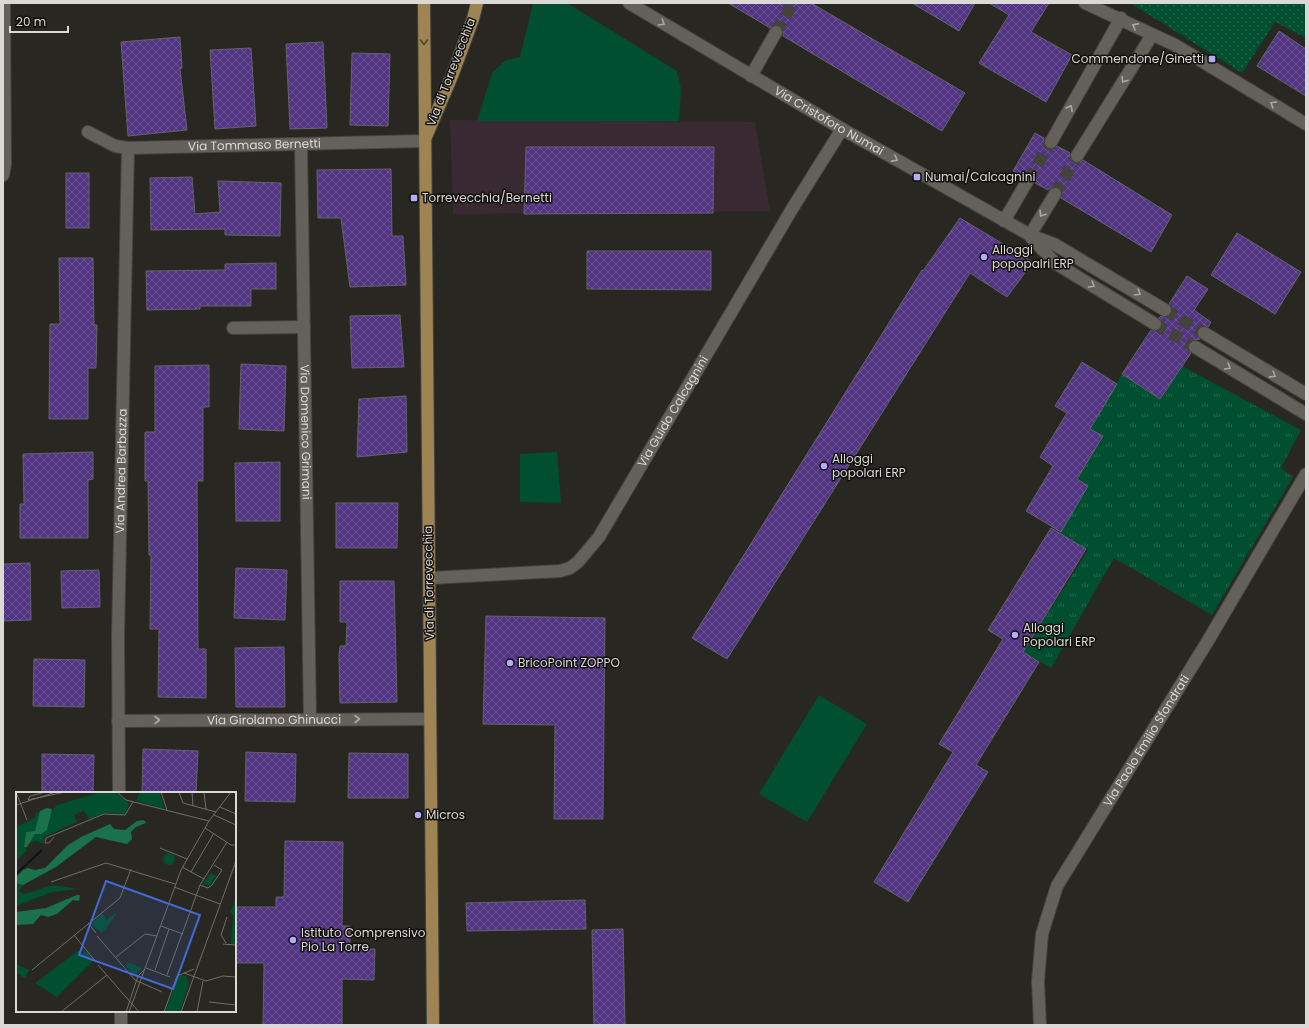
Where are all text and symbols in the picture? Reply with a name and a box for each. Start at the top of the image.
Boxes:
scale bar [10,8,68,34]
text: 20 m [16,13,46,30]
street label: Via di Torrevecchia [422,15,479,128]
one-way arrow [658,19,665,26]
one-way arrow [1132,23,1139,31]
one-way arrow [420,39,428,45]
place label: Commendone/Ginetti [1071,50,1204,67]
marker: Commendone/Ginetti [1207,54,1217,64]
one-way arrow [1121,76,1129,83]
street label: Via Cristoforo Numai [771,82,887,159]
one-way arrow [1269,101,1277,108]
one-way arrow [1066,105,1073,113]
street label: Via Tommaso Bernetti [188,134,321,155]
one-way arrow [891,155,899,162]
place label: Numai/Calcagnini [925,168,1035,185]
marker: Numai/Calcagnini [912,172,922,182]
place label: Torrevecchia/Bernetti [422,189,552,206]
marker: Torrevecchia/Bernetti [409,193,419,203]
one-way arrow [1040,210,1047,217]
place label: Alloggi popopalri ERP [992,241,1074,272]
marker: Alloggi popopalri ERP [979,252,989,262]
one-way arrow [1088,280,1095,288]
one-way arrow [1134,289,1141,296]
street label: Via Guido Calcagnini [633,352,712,470]
one-way arrow [1224,362,1231,370]
street label: Via Domenico Grimani [296,364,316,500]
one-way arrow [1269,370,1276,377]
street label: Via Andrea Barbazza [111,408,131,534]
place label: Alloggi popolari ERP [832,450,906,481]
marker: Alloggi popolari ERP [819,461,829,471]
street label: Via di Torrevecchia [419,526,438,640]
place label: Alloggi Popolari ERP [1023,619,1096,650]
marker: Alloggi Popolari ERP [1010,630,1020,640]
place label: BricoPoint ZOPPO [518,654,620,671]
marker: BricoPoint ZOPPO [505,658,515,668]
street label: Via Paolo Emilio Sfondrati [1099,671,1193,810]
street label: Via Girolamo Ghinucci [207,711,341,728]
one-way arrow [354,715,360,723]
one-way arrow [154,716,160,724]
inset map [16,792,236,1012]
place label: Micros [426,806,465,823]
marker: Micros [413,810,423,820]
place label: Istituto Comprensivo Pio La Torre [301,924,426,955]
marker: Istituto Comprensivo Pio La Torre [288,935,298,945]

